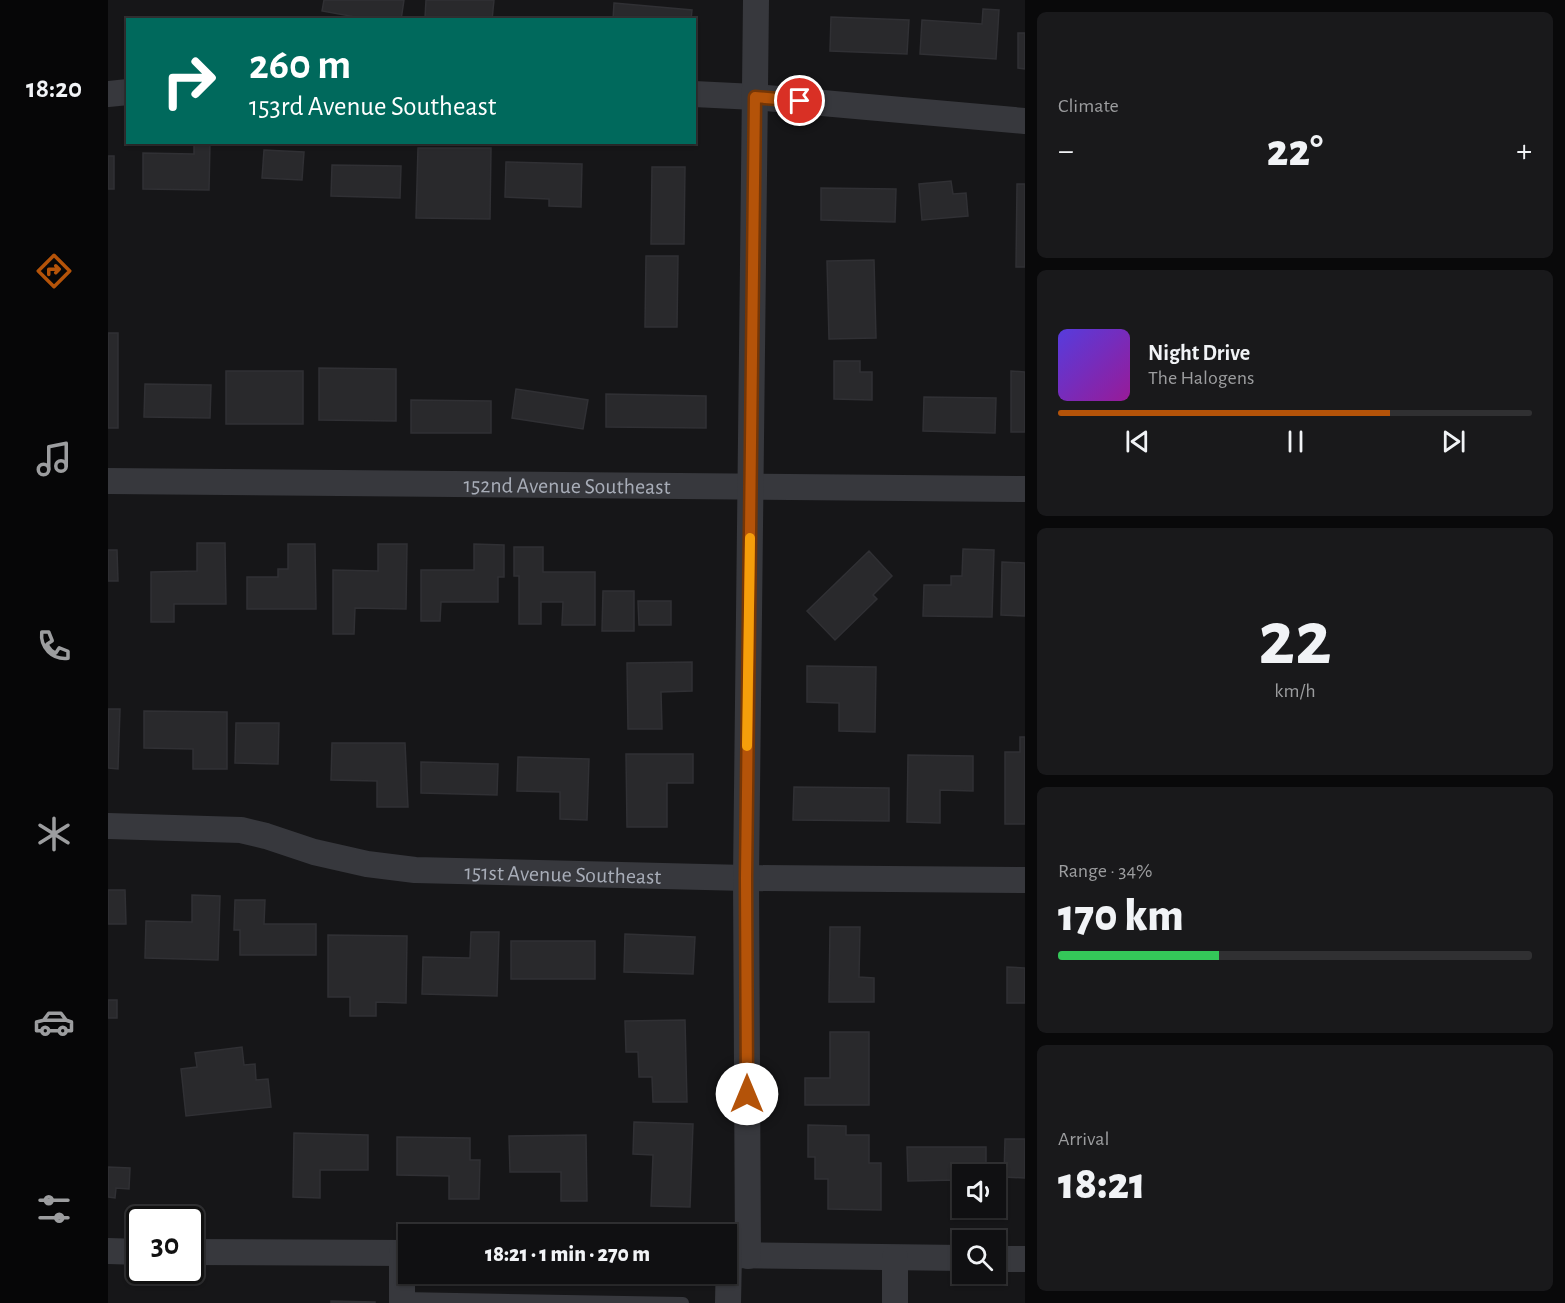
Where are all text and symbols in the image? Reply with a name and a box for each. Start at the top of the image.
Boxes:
icon: right [150,42,228,120]
text: 260 m [249,44,351,86]
text: 18:20 [26,75,82,102]
pin [774,75,825,126]
icon: arrive [783,84,816,117]
text: 153rd Avenue Southeast [249,93,496,120]
text: Climate [1058,96,1119,116]
text: 22° [1267,129,1323,174]
text: − [1058,135,1074,168]
text: + [1516,135,1532,168]
icon: directions [33,250,75,292]
text: Night Drive [1148,342,1250,364]
text: The Halogens [1148,368,1254,388]
icon: previous [1121,425,1154,458]
icon: pause [1279,425,1312,458]
icon: next [1437,425,1470,458]
icon: music [33,438,75,480]
street label: 152nd Avenue Southeast [463,474,671,498]
text: 22 [1258,601,1332,679]
icon: phone [33,625,75,667]
text: km/h [1274,681,1316,701]
icon: climate [33,813,75,855]
street label: 151st Avenue Southeast [464,861,662,888]
text: Range · 34% [1058,861,1153,881]
text: 170 km [1058,894,1184,939]
icon: car [33,1001,75,1043]
position arrow [715,1062,779,1126]
text: Arrival [1058,1129,1109,1149]
text: 18:21 [1058,1162,1146,1207]
map controls [952,1164,1006,1284]
button: sound [952,1164,1006,1218]
icon: filters [33,1188,75,1230]
speed limit sign: 30 [126,1206,204,1284]
button: search [952,1230,1006,1284]
text: 18:21 · 1 min · 270 m [485,1243,650,1265]

